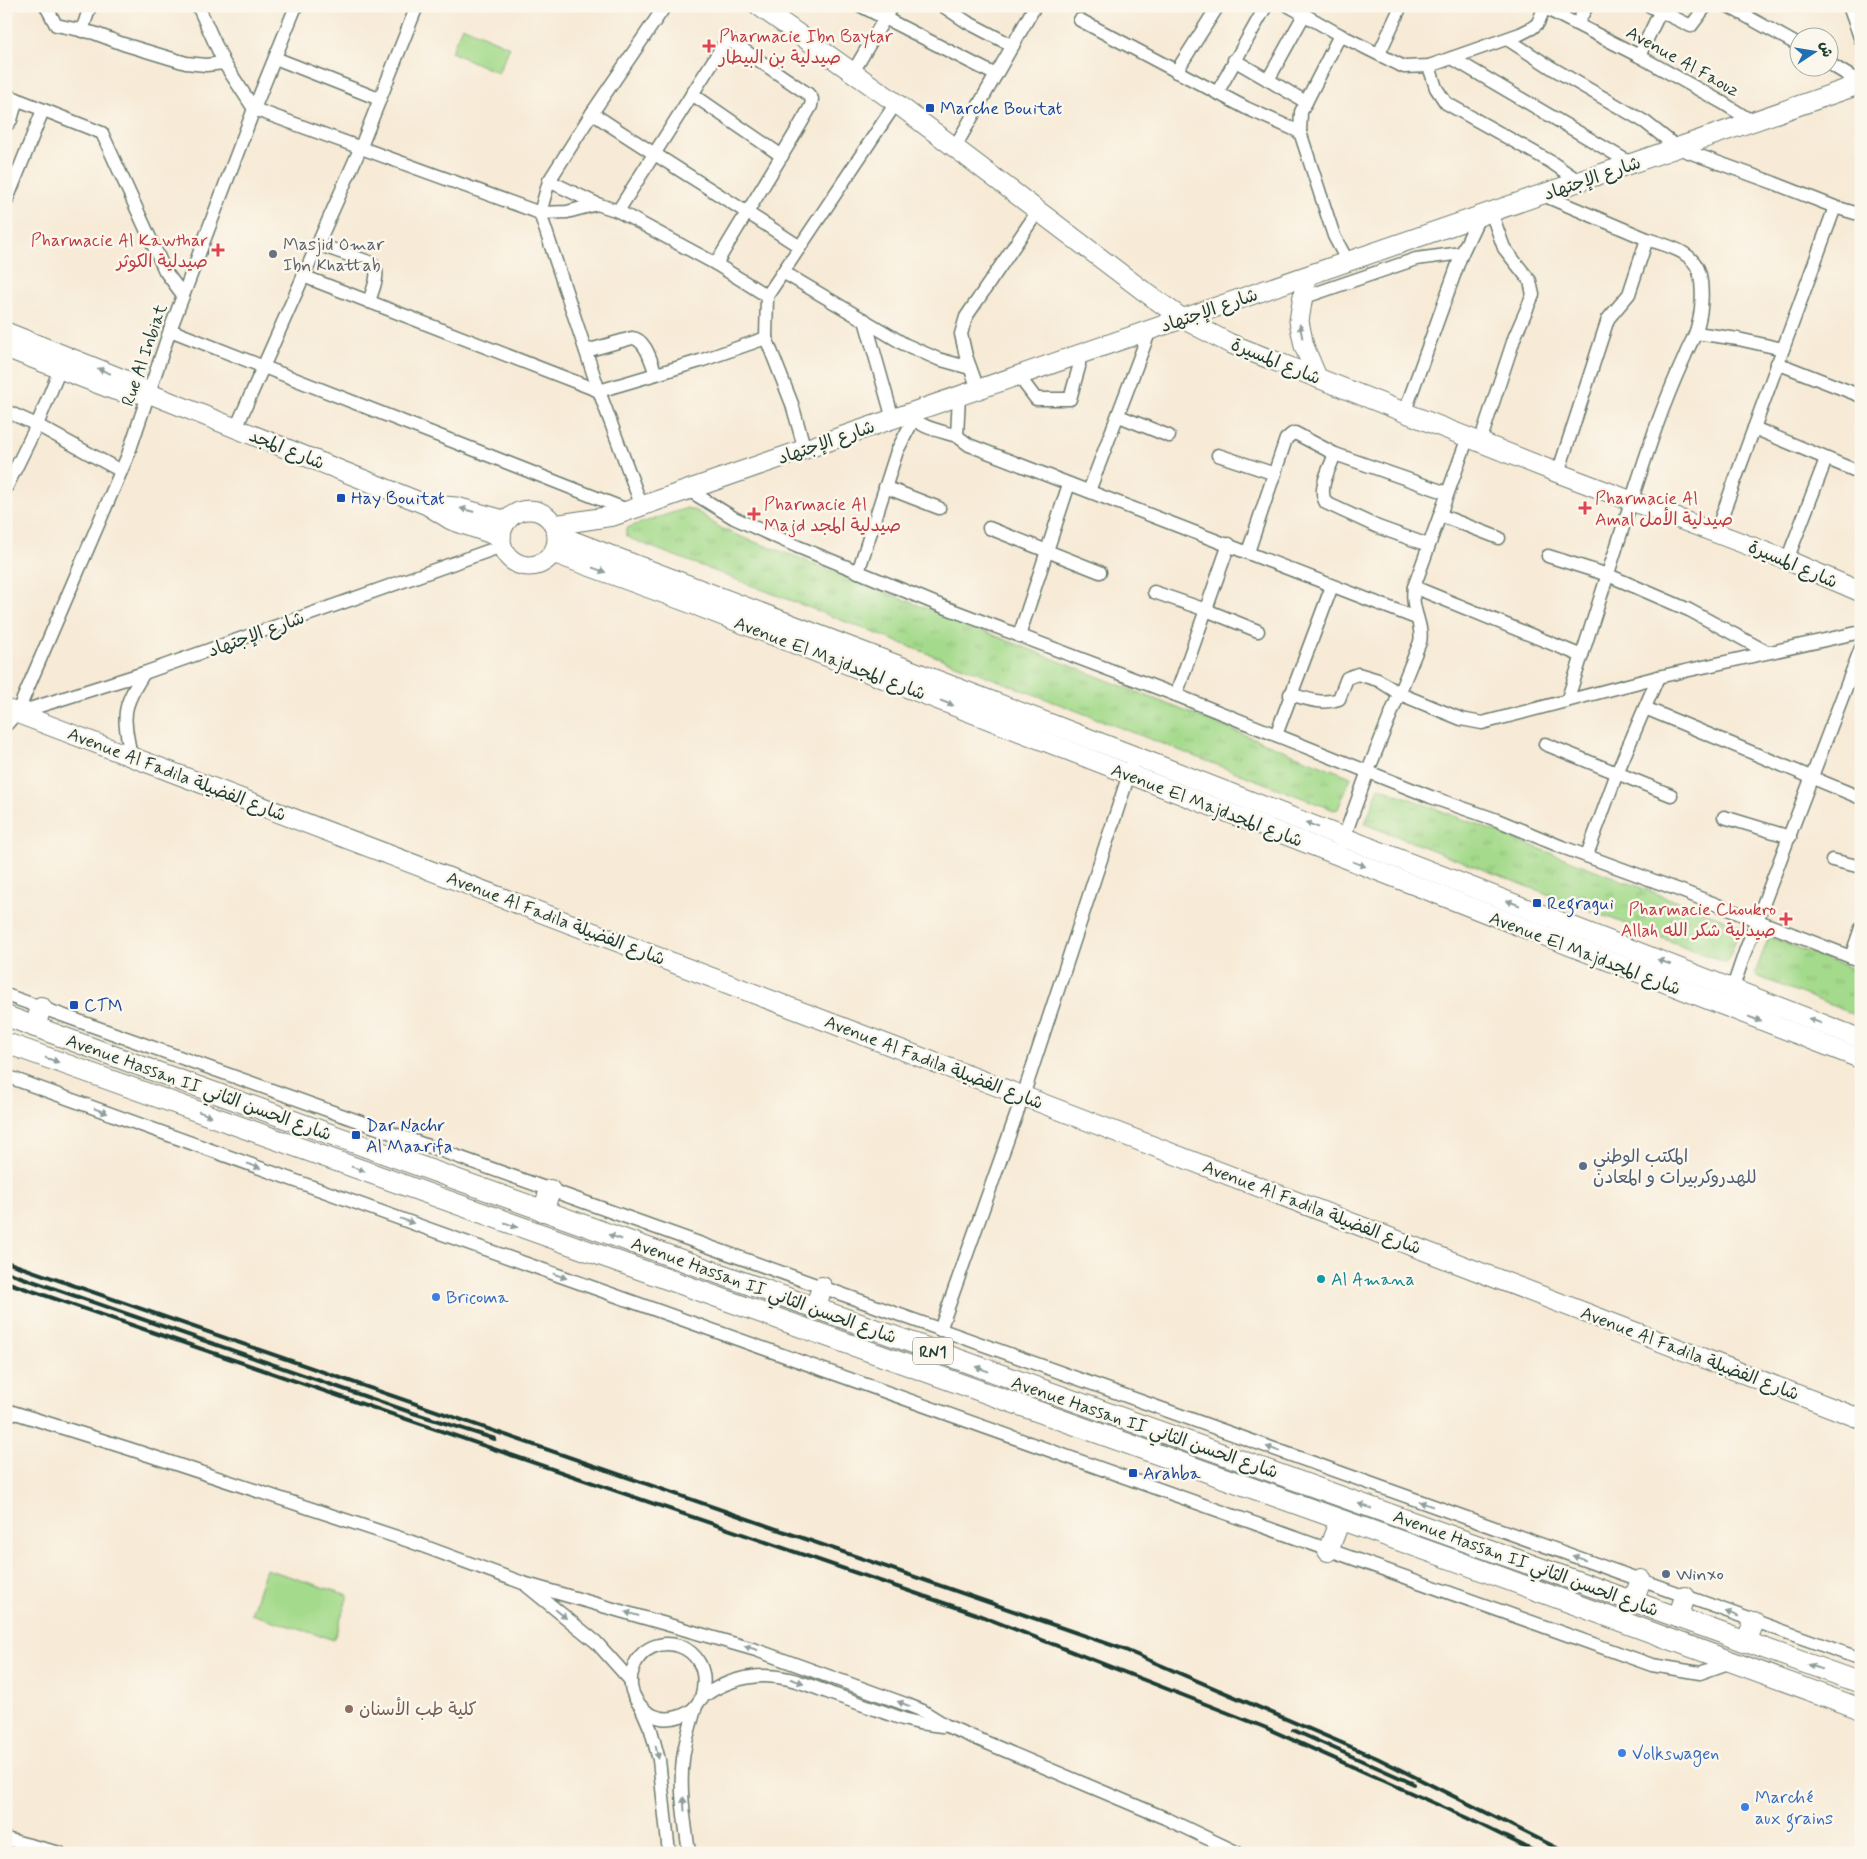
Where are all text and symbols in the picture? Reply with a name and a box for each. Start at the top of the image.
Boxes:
street label: Avenue Al Faouz [1622,21,1743,103]
place label: Pharmacie Ibn Baytar صيدلية بن البيطار [717,25,893,70]
north arrow [1790,28,1840,78]
marker: Pharmacie Ibn Baytar صيدلية بن البيطار [703,40,715,52]
text: ش [1815,40,1836,59]
place label: Marche Bouitat [940,97,1062,121]
marker: Marche Bouitat [924,102,936,114]
street label: شارع الإجتهاد [1541,151,1644,207]
place label: Pharmacie Al Kawthar صيدلية الكوثر [31,229,208,274]
place label: Masjid Omar Ibn Khattab [283,233,385,278]
marker: Pharmacie Al Kawthar صيدلية الكوثر [212,244,224,256]
marker: Masjid Omar Ibn Khattab [267,248,279,260]
street label: شارع الإجتهاد [1158,283,1261,339]
street label: Rue Al Inbiat [116,301,174,410]
one-way arrow [1297,323,1305,339]
street label: شارع المسيرة [1227,333,1324,391]
one-way arrow [96,367,111,375]
street label: شارع الإجتهاد [775,415,878,471]
street label: شارع المجد [245,424,328,476]
place label: Hay Bouitat [351,487,445,511]
place label: Pharmacie Al Amal صيدلية الأمل [1595,487,1733,532]
marker: Hay Bouitat [335,492,347,504]
place label: Pharmacie Al Majd صيدلية المجد [764,493,901,538]
marker: Pharmacie Al Amal صيدلية الأمل [1579,502,1591,514]
one-way arrow [460,506,475,514]
marker: Pharmacie Al Majd صيدلية المجد [748,508,760,520]
street label: شارع المسيرة [1744,535,1841,595]
one-way arrow [592,566,607,574]
street label: شارع الإجتهاد [205,606,308,664]
street label: Avenue El Majdشارع المجد [730,611,929,707]
one-way arrow [939,700,954,708]
street label: Avenue Al Fadila شارع الفضيلة [64,722,289,828]
street label: Avenue El Majdشارع المجد [1107,758,1306,854]
one-way arrow [1304,821,1319,829]
one-way arrow [1352,861,1366,869]
street label: Avenue Al Fadila شارع الفضيلة [443,866,668,972]
place label: Regragui [1547,892,1614,918]
marker: Regragui [1531,897,1543,909]
place label: Pharmacie Choukro Allah صيدلية شكر الله [1621,898,1776,943]
one-way arrow [1505,899,1520,906]
street label: Avenue El Majdشارع المجد [1485,906,1684,1002]
marker: Pharmacie Choukro Allah صيدلية شكر الله [1780,913,1792,925]
one-way arrow [1656,958,1671,966]
place label: CTM [84,994,123,1018]
marker: CTM [68,999,80,1011]
street label: Avenue Al Fadila شارع الفضيلة [821,1010,1046,1116]
one-way arrow [1748,1015,1763,1023]
one-way arrow [1808,1017,1823,1024]
street label: Avenue Hassan II شارع الحسن الثاني [62,1029,335,1150]
one-way arrow [45,1056,60,1064]
one-way arrow [94,1108,109,1115]
one-way arrow [198,1111,213,1118]
place label: Dar Nachr Al Maarifa [366,1114,453,1159]
marker: Dar Nachr Al Maarifa [350,1129,362,1141]
place label: المكتب الوطني للهدروكربيرات و المعادن [1593,1145,1757,1190]
street label: Avenue Al Fadila شارع الفضيلة [1199,1155,1424,1261]
marker: المكتب الوطني للهدروكربيرات و المعادن [1577,1160,1589,1172]
one-way arrow [247,1162,262,1170]
one-way arrow [351,1165,366,1173]
one-way arrow [400,1217,415,1225]
one-way arrow [504,1221,519,1229]
street label: Avenue Hassan II شارع الحسن الثاني [627,1232,900,1353]
one-way arrow [607,1233,622,1240]
place label: Al Amana [1331,1268,1415,1292]
one-way arrow [553,1272,568,1280]
marker: Al Amana [1315,1273,1327,1285]
place label: Bricoma [446,1286,509,1310]
marker: Bricoma [430,1291,442,1303]
street label: Avenue Al Fadila شارع الفضيلة [1577,1301,1802,1407]
road number: RN1 [913,1338,953,1364]
one-way arrow [974,1365,989,1372]
street label: Avenue Hassan II شارع الحسن الثاني [1007,1371,1281,1488]
one-way arrow [1266,1445,1281,1452]
place label: Arahba [1143,1462,1201,1486]
marker: Arahba [1127,1467,1139,1479]
one-way arrow [1419,1500,1434,1507]
one-way arrow [1358,1502,1373,1509]
street label: Avenue Hassan II شارع الحسن الثاني [1389,1505,1662,1626]
one-way arrow [1572,1554,1587,1561]
place label: Winxo [1676,1563,1724,1587]
marker: Winxo [1660,1568,1672,1580]
one-way arrow [554,1608,567,1619]
one-way arrow [624,1609,639,1617]
one-way arrow [1724,1610,1739,1618]
one-way arrow [744,1644,759,1652]
one-way arrow [1807,1663,1822,1671]
one-way arrow [790,1678,805,1685]
place label: كلية طب الأسنان [359,1697,477,1722]
one-way arrow [896,1700,911,1708]
marker: كلية طب الأسنان [343,1703,355,1715]
place label: Volkswagen [1632,1742,1719,1767]
one-way arrow [653,1745,661,1760]
marker: Volkswagen [1616,1747,1628,1759]
place label: Marché aux grains [1755,1786,1833,1833]
one-way arrow [680,1796,688,1812]
marker: Marché aux grains [1739,1801,1751,1813]

